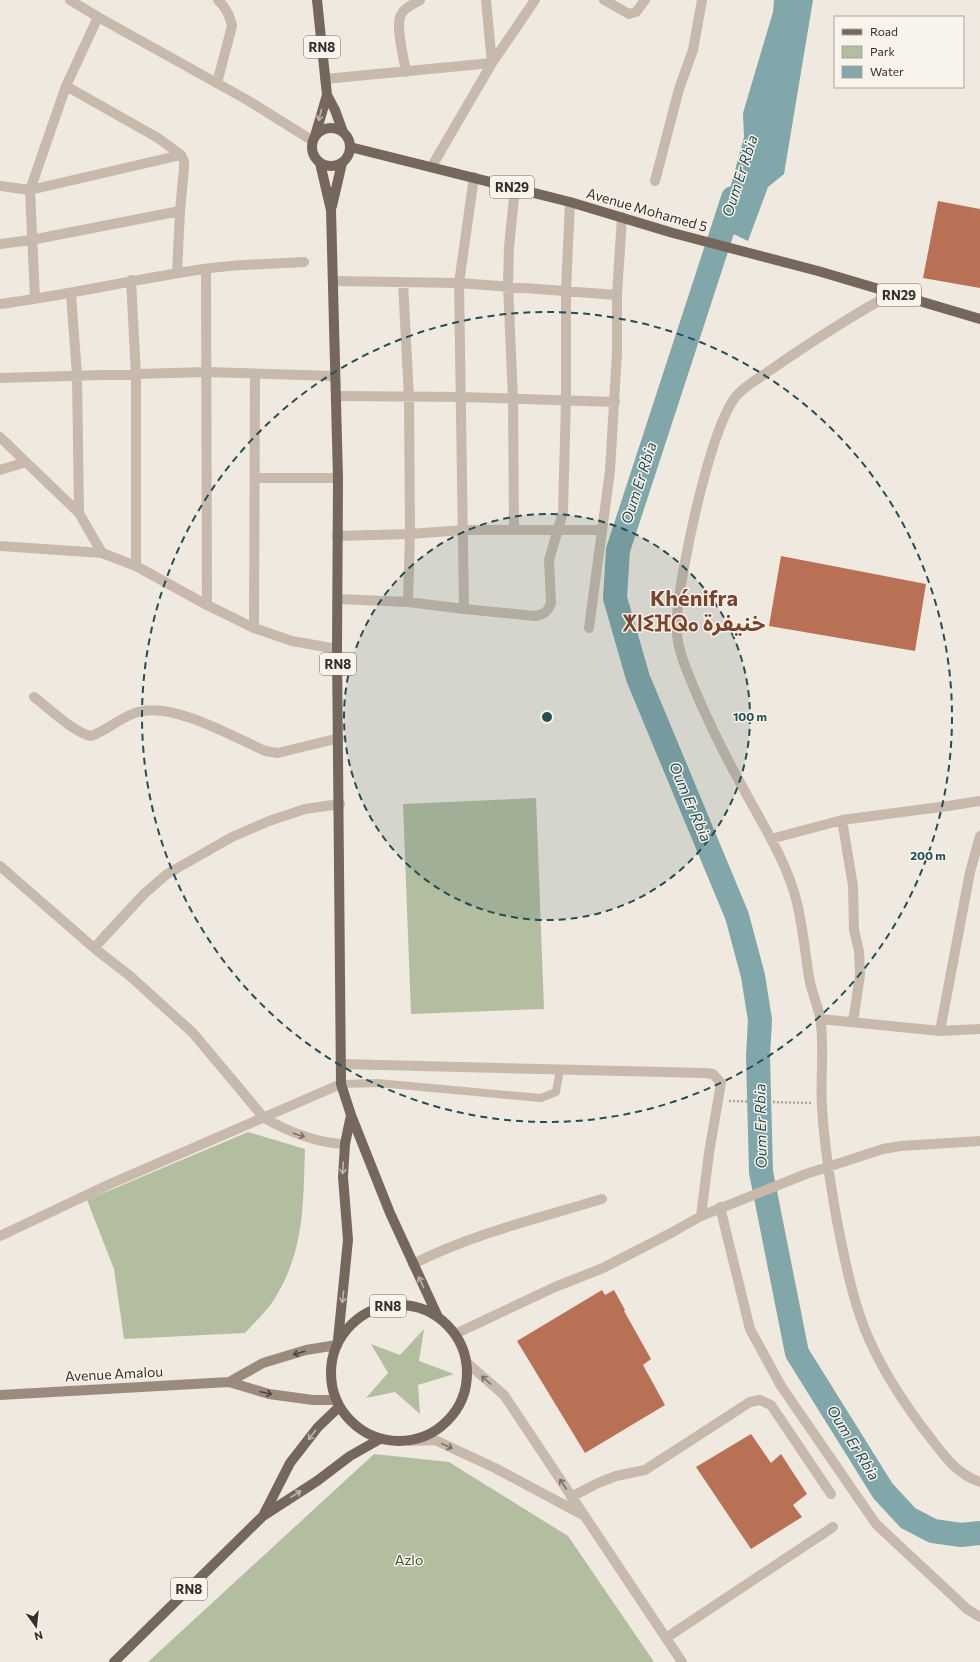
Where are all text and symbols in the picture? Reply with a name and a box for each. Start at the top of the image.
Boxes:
legend [834,16,964,88]
text: Road [870,24,898,38]
road number: RN8 [304,36,340,58]
text: Park [870,44,896,58]
text: Water [870,64,904,78]
one-way arrow [316,108,323,121]
water label: Oum Er Rbia [717,132,761,219]
road number: RN29 [490,176,534,198]
street label: Avenue Mohamed 5 [585,184,709,235]
road number: RN29 [877,284,921,306]
water label: Oum Er Rbia [616,439,660,526]
district label: Khénifra ⵅⵏⵉⴼⵕⴰ خنيفرة [623,584,765,636]
road number: RN8 [320,653,356,675]
text: 100 m [733,709,767,723]
centre of rings [540,710,554,724]
water label: Oum Er Rbia [666,759,716,844]
text: 200 m [910,848,946,862]
water label: Oum Er Rbia [750,1083,770,1169]
one-way arrow [292,1132,305,1139]
one-way arrow [340,1161,347,1174]
one-way arrow [417,1276,424,1288]
one-way arrow [339,1290,346,1303]
road number: RN8 [370,1295,406,1317]
one-way arrow [292,1349,305,1357]
street label: Avenue Amalou [64,1362,163,1385]
one-way arrow [481,1375,491,1384]
one-way arrow [259,1389,272,1397]
water label: Oum Er Rbia [824,1402,884,1483]
one-way arrow [307,1429,316,1440]
one-way arrow [441,1443,453,1450]
one-way arrow [559,1479,567,1490]
one-way arrow [290,1490,301,1498]
park label: Azlo [395,1551,423,1568]
road number: RN8 [171,1578,207,1600]
north arrow [16,1606,56,1646]
text: N [33,1629,44,1643]

